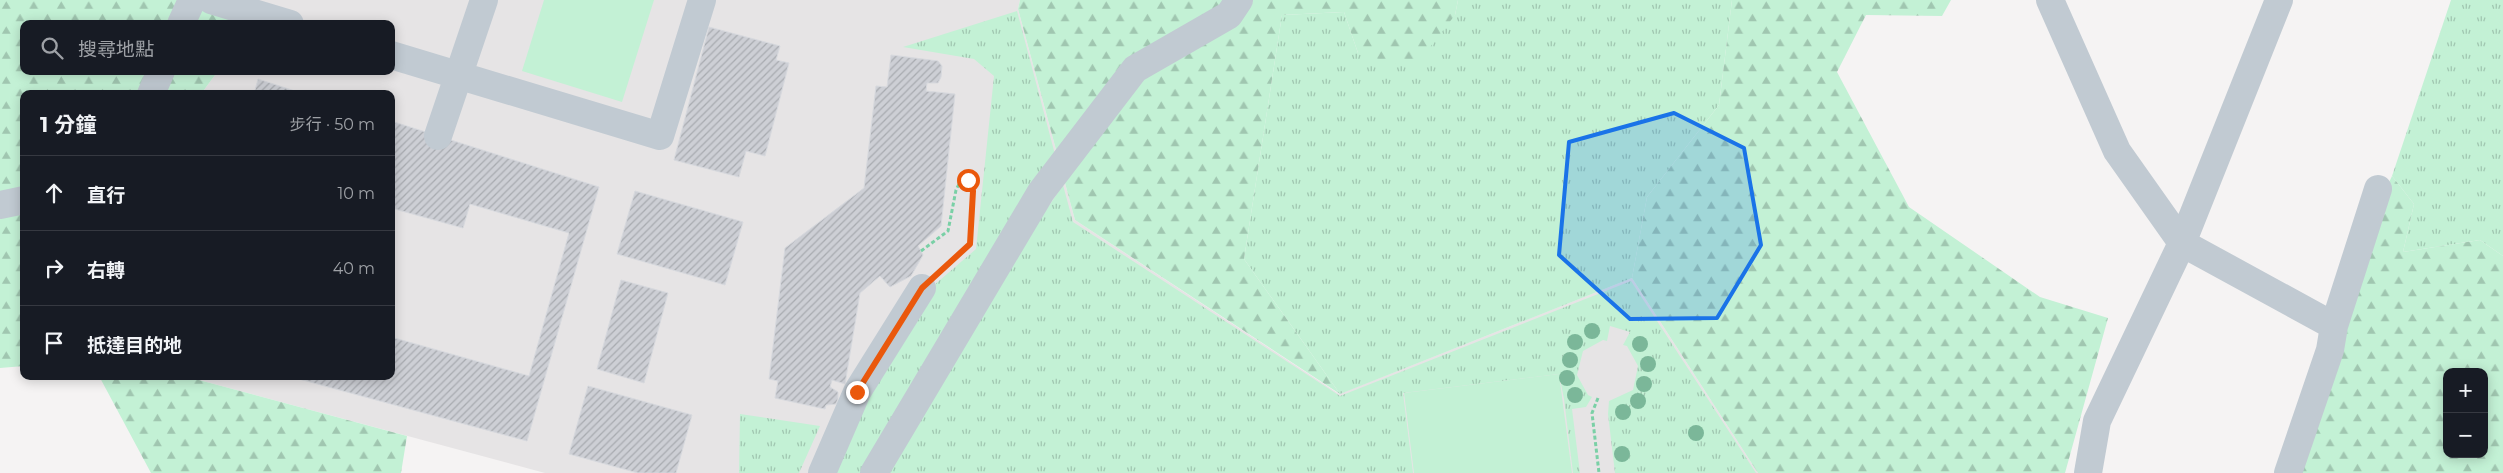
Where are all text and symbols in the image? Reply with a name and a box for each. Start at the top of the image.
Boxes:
search box [20,20,395,75]
icon: search [38,34,66,62]
text: 搜尋地點 [78,38,154,61]
text: 1 分鐘 [40,112,96,137]
text: 步行 · 50 m [290,115,375,134]
route start [957,169,980,192]
icon: ahead [40,179,68,207]
text: 直行 [87,184,125,207]
text: 10 m [337,184,375,203]
icon: right [40,254,68,282]
text: 右轉 [87,259,125,282]
text: 40 m [333,259,375,278]
icon: arrive [40,329,68,357]
text: 抵達目的地 [87,334,182,357]
map controls [2443,368,2488,458]
button: + [2443,368,2488,413]
route end [846,381,869,404]
button: − [2443,413,2488,458]

